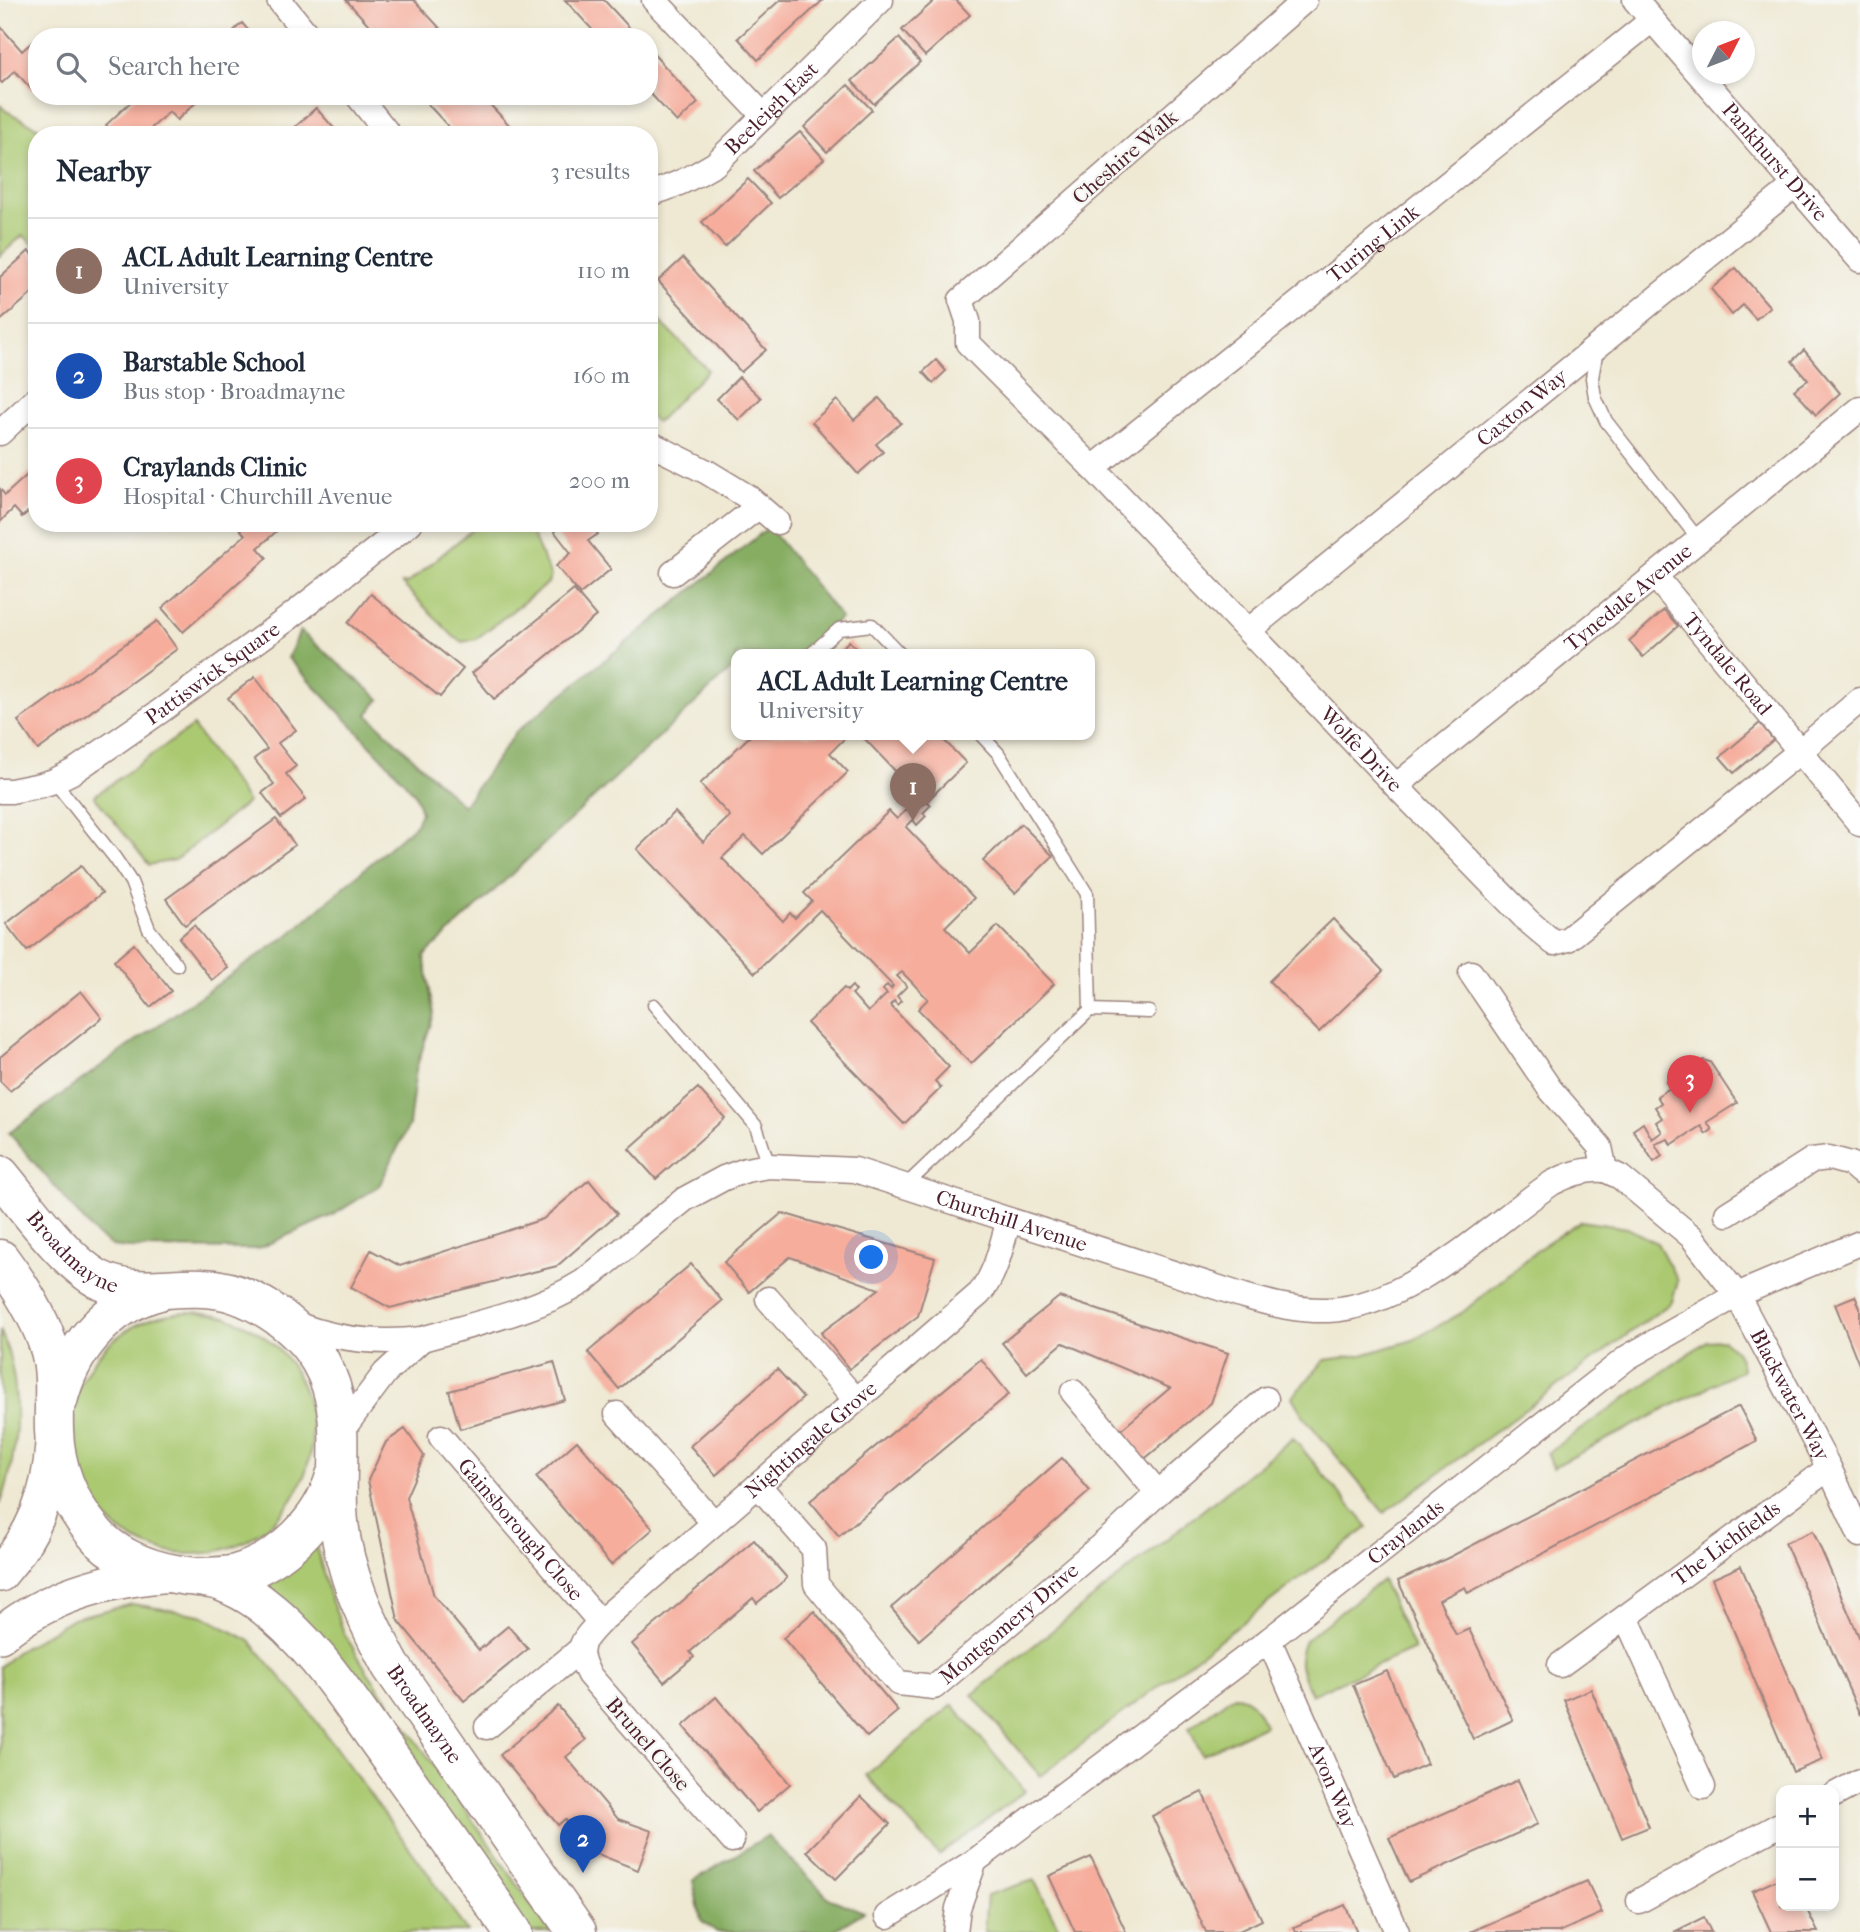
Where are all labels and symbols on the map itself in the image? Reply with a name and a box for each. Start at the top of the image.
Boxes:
north arrow [1692,21,1755,84]
street label: Beeleigh East [720,57,824,160]
street label: Pankhurst Drive [1717,98,1833,226]
street label: Cheshire Walk [1068,105,1182,209]
street label: Turing Link [1323,199,1424,287]
street label: Caxton Way [1472,363,1572,451]
street label: Tynedale Avenue [1560,539,1697,656]
street label: Tyndale Road [1678,608,1777,720]
street label: Pattiswick Square [141,617,284,730]
street label: Wolfe Drive [1314,701,1407,797]
pin: 1 [890,763,936,821]
pin: 3 [1667,1055,1713,1113]
street label: Churchill Avenue [933,1185,1090,1256]
street label: Broadmayne [22,1206,121,1298]
your location [854,1240,888,1274]
street label: Blackwater Way [1745,1325,1835,1465]
street label: Nightingale Grove [740,1376,882,1503]
street label: Gainsborough Close [453,1454,588,1605]
street label: Craylands [1363,1495,1449,1570]
street label: The Lichfields [1668,1496,1785,1591]
street label: Montgomery Drive [935,1558,1083,1689]
street label: Broadmayne [382,1660,467,1768]
street label: Brunel Close [601,1692,695,1796]
street label: Avon Way [1303,1739,1362,1833]
pin: 2 [560,1815,606,1873]

